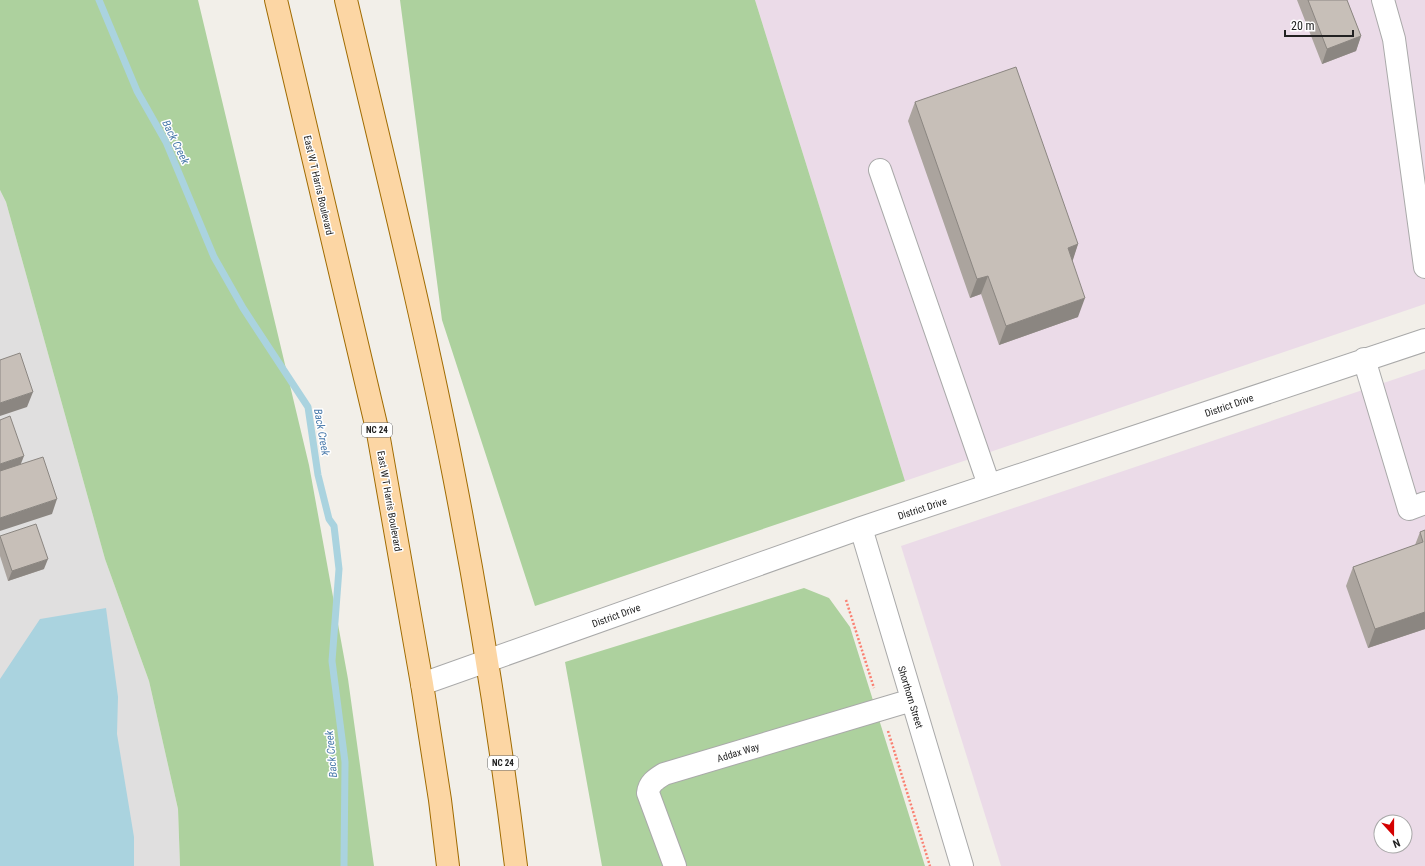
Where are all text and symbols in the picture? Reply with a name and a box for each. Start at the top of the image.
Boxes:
scale bar [1285,12,1353,38]
text: 20 m [1291,19,1315,33]
water label: Back Creek [159,118,192,166]
street label: East W T Harris Boulevard [302,134,335,236]
street label: District Drive [1203,392,1255,419]
water label: Back Creek [311,408,332,457]
road number: NC 24 [362,423,392,437]
street label: East W T Harris Boulevard [375,450,404,552]
street label: District Drive [896,495,948,522]
street label: District Drive [590,602,642,629]
street label: Shorthorn Street [896,665,925,730]
water label: Back Creek [323,730,340,778]
street label: Addax Way [716,741,761,764]
road number: NC 24 [488,756,518,770]
north arrow [1373,814,1413,854]
text: N [1391,836,1402,850]

